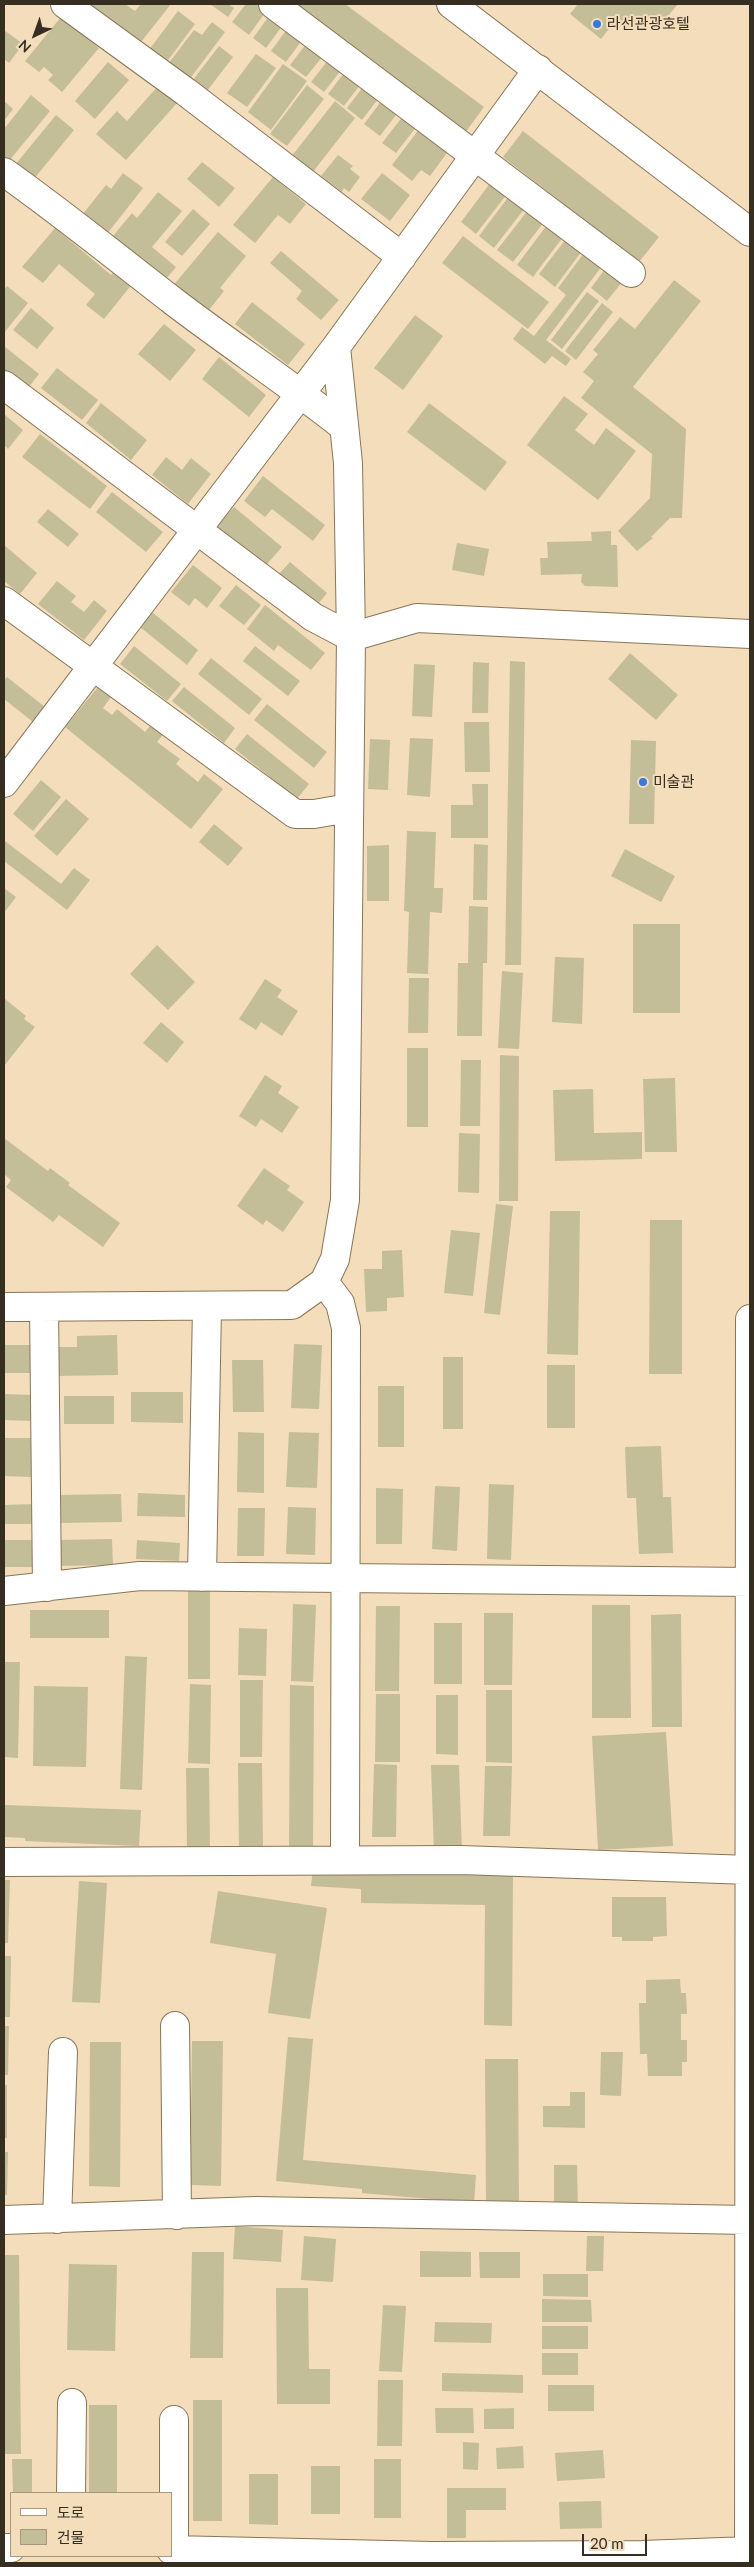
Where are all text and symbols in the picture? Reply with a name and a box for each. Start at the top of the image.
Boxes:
north arrow [10,10,60,60]
place label: 라선관광호텔 [607,15,690,33]
marker: 라선관광호텔 [591,18,603,30]
text: N [15,37,34,56]
place label: 미술관 [653,773,694,791]
marker: 미술관 [637,776,649,788]
legend [10,2492,172,2557]
text: 도로 [57,2503,85,2521]
scale bar [584,2524,649,2556]
text: 건물 [57,2528,85,2546]
text: 20 m [590,2534,624,2552]

